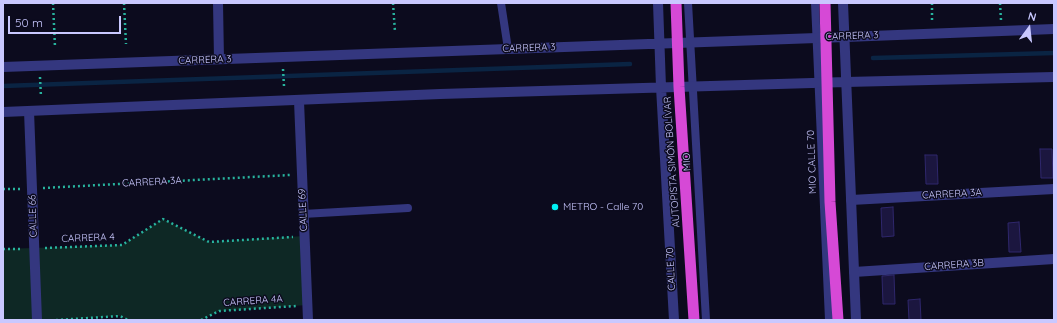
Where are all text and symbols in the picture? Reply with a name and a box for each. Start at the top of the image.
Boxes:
scale bar [10,8,123,34]
north arrow [1009,8,1049,48]
text: N [1026,9,1038,24]
text: 50 m [15,15,43,30]
street label: CARRERA 3 [825,29,879,43]
street label: CARRERA 3 [502,41,556,55]
street label: CARRERA 3 [178,53,232,67]
street label: AUTOPISTA SIMÓN BOLÍVAR [661,96,683,228]
street label: MIO CALLE 70 [805,130,819,194]
street label: MIO [681,152,693,172]
street label: CARRERA 3A [122,174,182,190]
street label: CARRERA 3A [922,186,982,202]
street label: CALLE 69 [296,188,310,232]
street label: CALLE 66 [26,194,40,238]
place label: METRO - Calle 70 [563,201,643,213]
marker: METRO - Calle 70 [550,202,560,212]
street label: CARRERA 4 [61,231,115,245]
street label: CALLE 70 [664,247,678,291]
street label: CARRERA 3B [924,257,984,273]
street label: CARRERA 4A [223,293,283,309]

